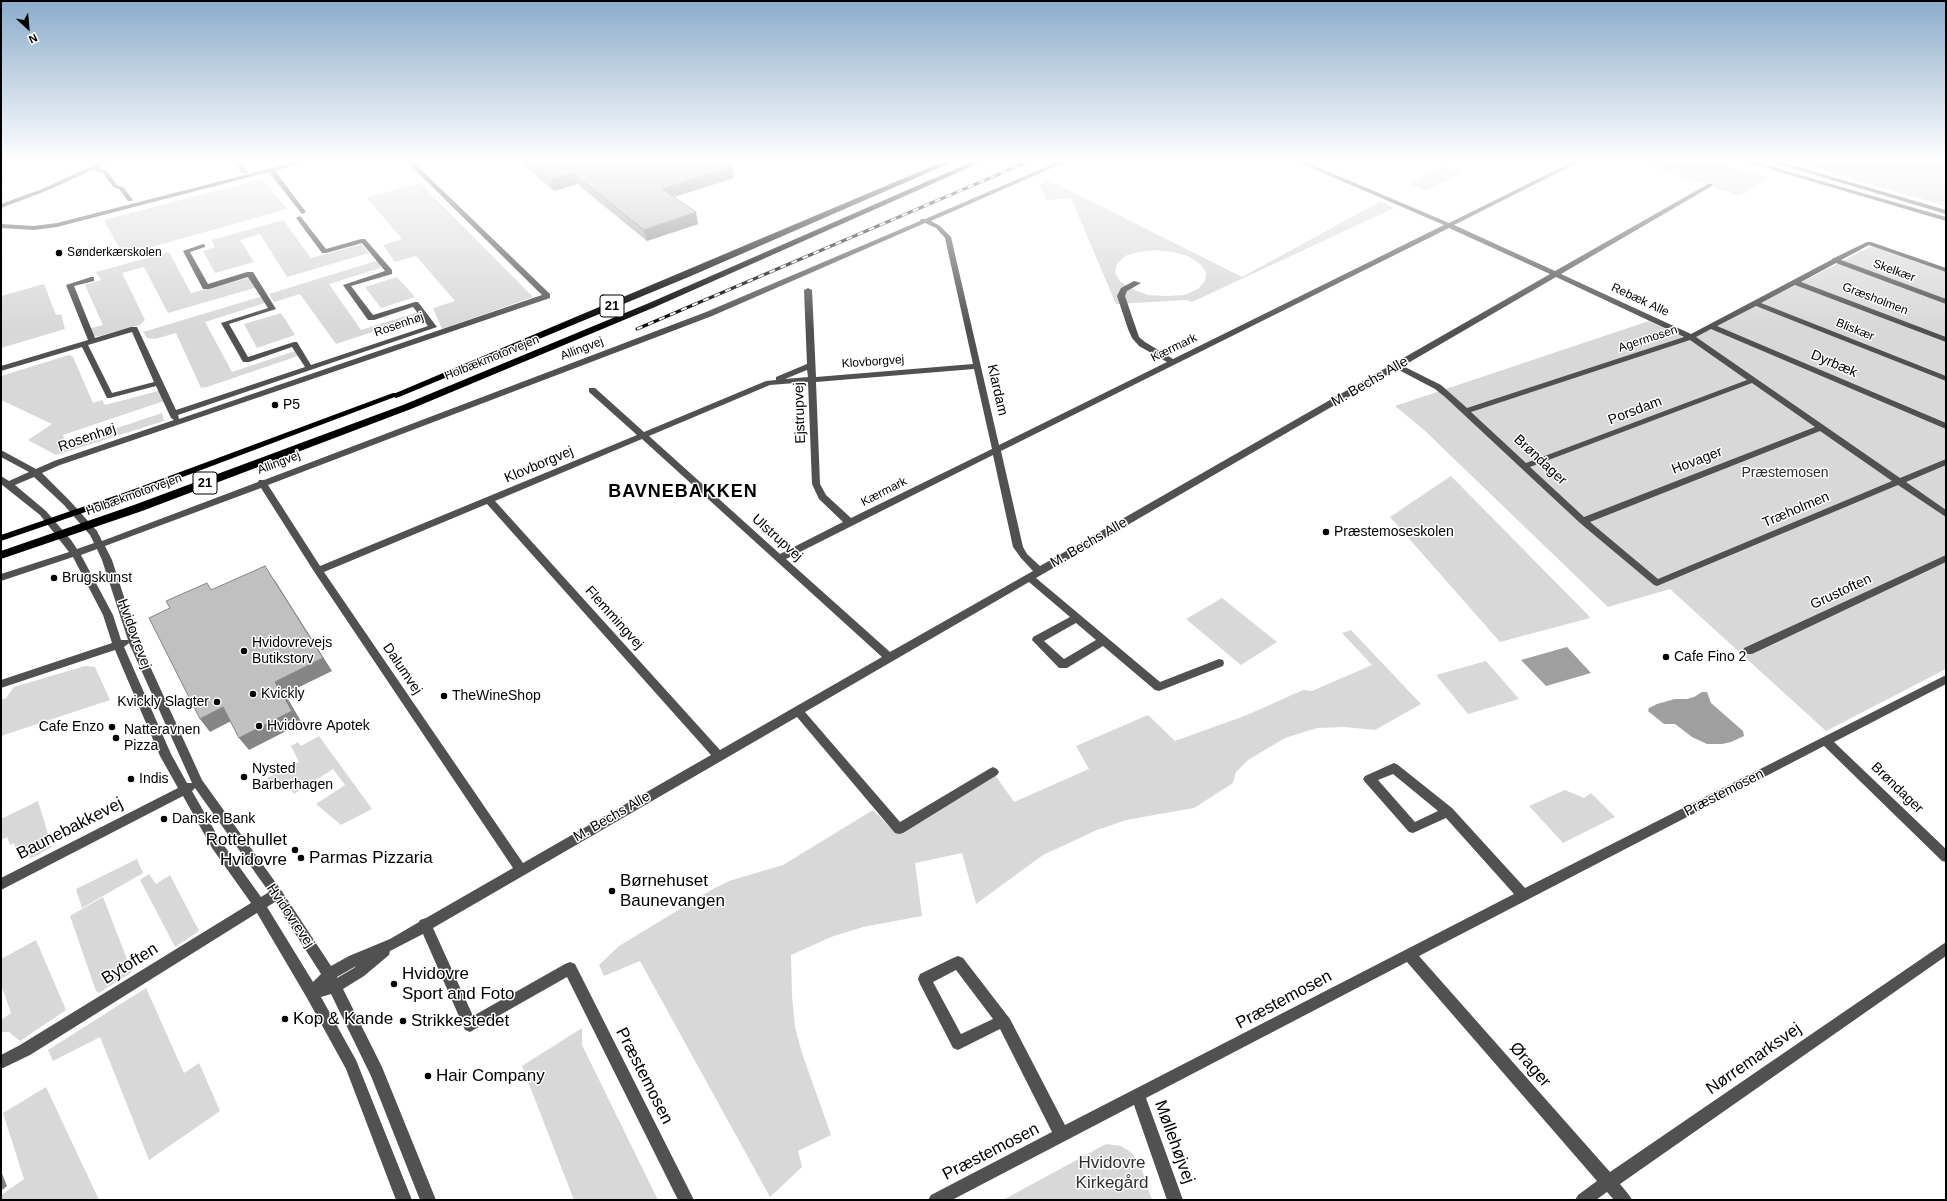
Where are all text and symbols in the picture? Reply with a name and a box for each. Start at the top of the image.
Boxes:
north arrow [8,8,48,48]
text: N [27,32,39,46]
place label: Sønderkærskolen [67,246,162,260]
marker: Sønderkærskolen [54,248,64,258]
street label: Skelkær [1871,257,1917,285]
street label: Rebæk Alle [1609,280,1671,320]
street label: Græsholmen [1840,280,1910,318]
road number: 21 [600,295,624,317]
street label: Rosenhøj [372,310,426,340]
street label: Bliskær [1834,316,1876,344]
street label: Agermosen [1617,323,1679,355]
street label: Kærmark [1149,331,1199,365]
street label: Holbækmotorvejen [443,332,541,384]
street label: Allingvej [559,334,605,364]
street label: Dyrbæk [1808,347,1860,381]
street label: Klovborgvej [841,353,905,371]
street label: M. Bechs Alle [1329,353,1411,411]
street label: Klardam [983,363,1011,417]
street label: Ejstrupvej [791,382,809,444]
street label: Porsdam [1606,393,1664,429]
place label: P5 [283,397,300,413]
marker: P5 [270,400,280,410]
street label: Rosenhøj [56,420,118,456]
street label: Brøndager [1510,431,1570,489]
street label: Klovborgvej [502,443,576,487]
street label: Hovager [1669,444,1725,478]
street label: Allingvej [256,448,302,478]
park label: Præstemosen [1741,465,1829,481]
street label: Holbækmotorvejen [84,471,184,519]
road number: 21 [193,472,217,494]
street label: Kærmark [859,474,909,510]
district label: BAVNEBAKKEN [608,481,758,503]
street label: Træholmen [1760,488,1832,532]
street label: Ulstrupvej [748,511,806,565]
street label: M. Bechs Alle [1048,514,1130,572]
place label: Præstemoseskolen [1334,524,1454,540]
marker: Præstemoseskolen [1321,527,1331,537]
place label: Brugskunst [62,570,132,586]
street label: Grustoften [1808,571,1874,613]
marker: Brugskunst [49,573,59,583]
street label: Flemmingvej [581,583,647,653]
street label: Hvidovrevej [114,597,154,671]
place label: Hvidovrevejs Butikstorv [252,635,332,668]
street label: Dalumvej [379,640,425,698]
marker: Hvidovrevejs Butikstorv [239,646,249,656]
place label: Cafe Fino 2 [1674,649,1746,665]
marker: Cafe Fino 2 [1661,652,1671,662]
place label: Kvickly [261,686,305,702]
place label: TheWineShop [452,688,541,704]
marker: Kvickly [248,689,258,699]
marker: TheWineShop [439,691,449,701]
place label: Kvickly Slagter [117,694,209,710]
marker: Kvickly Slagter [212,697,222,707]
place label: Hvidovre Apotek [267,718,370,734]
place label: Cafe Enzo [39,719,104,735]
marker: Hvidovre Apotek [254,721,264,731]
marker: Cafe Enzo [107,722,117,732]
place label: Natteravnen Pizza [124,722,200,754]
marker: Natteravnen Pizza [111,733,121,743]
street label: Brøndager [1867,759,1927,817]
place label: Nysted Barberhagen [252,761,333,794]
street label: Præstemosen [1681,766,1767,820]
place label: Indis [139,771,169,787]
marker: Nysted Barberhagen [239,772,249,782]
marker: Indis [126,774,136,784]
street label: M. Bechs Alle [571,788,653,846]
street label: Baunebakkevej [14,794,126,864]
place label: Danske Bank [172,811,255,827]
marker: Danske Bank [159,814,169,824]
place label: Rottehullet Hvidovre [206,830,287,870]
marker: Rottehullet Hvidovre [290,845,300,855]
place label: Parmas Pizzaria [309,848,433,868]
marker: Parmas Pizzaria [296,853,306,863]
place label: Børnehuset Baunevangen [620,871,725,911]
street label: Hvidovrevej [263,881,317,951]
marker: Børnehuset Baunevangen [607,886,617,896]
street label: Bytoften [98,939,162,989]
place label: Hvidovre Sport and Foto [402,964,514,1004]
street label: Præstemosen [1232,966,1336,1034]
marker: Hvidovre Sport and Foto [389,979,399,989]
place label: Kop & Kande [293,1009,393,1029]
place label: Strikkestedet [411,1011,509,1031]
marker: Kop & Kande [280,1014,290,1024]
marker: Strikkestedet [398,1016,408,1026]
street label: Nørremarksvej [1703,1019,1805,1099]
street label: Præstemosen [611,1024,677,1128]
street label: Ørager [1505,1038,1555,1092]
place label: Hair Company [436,1066,545,1086]
marker: Hair Company [423,1071,433,1081]
street label: Møllehøjvej [1150,1098,1198,1186]
street label: Præstemosen [939,1119,1043,1185]
park label: Hvidovre Kirkegård [1076,1153,1148,1193]

